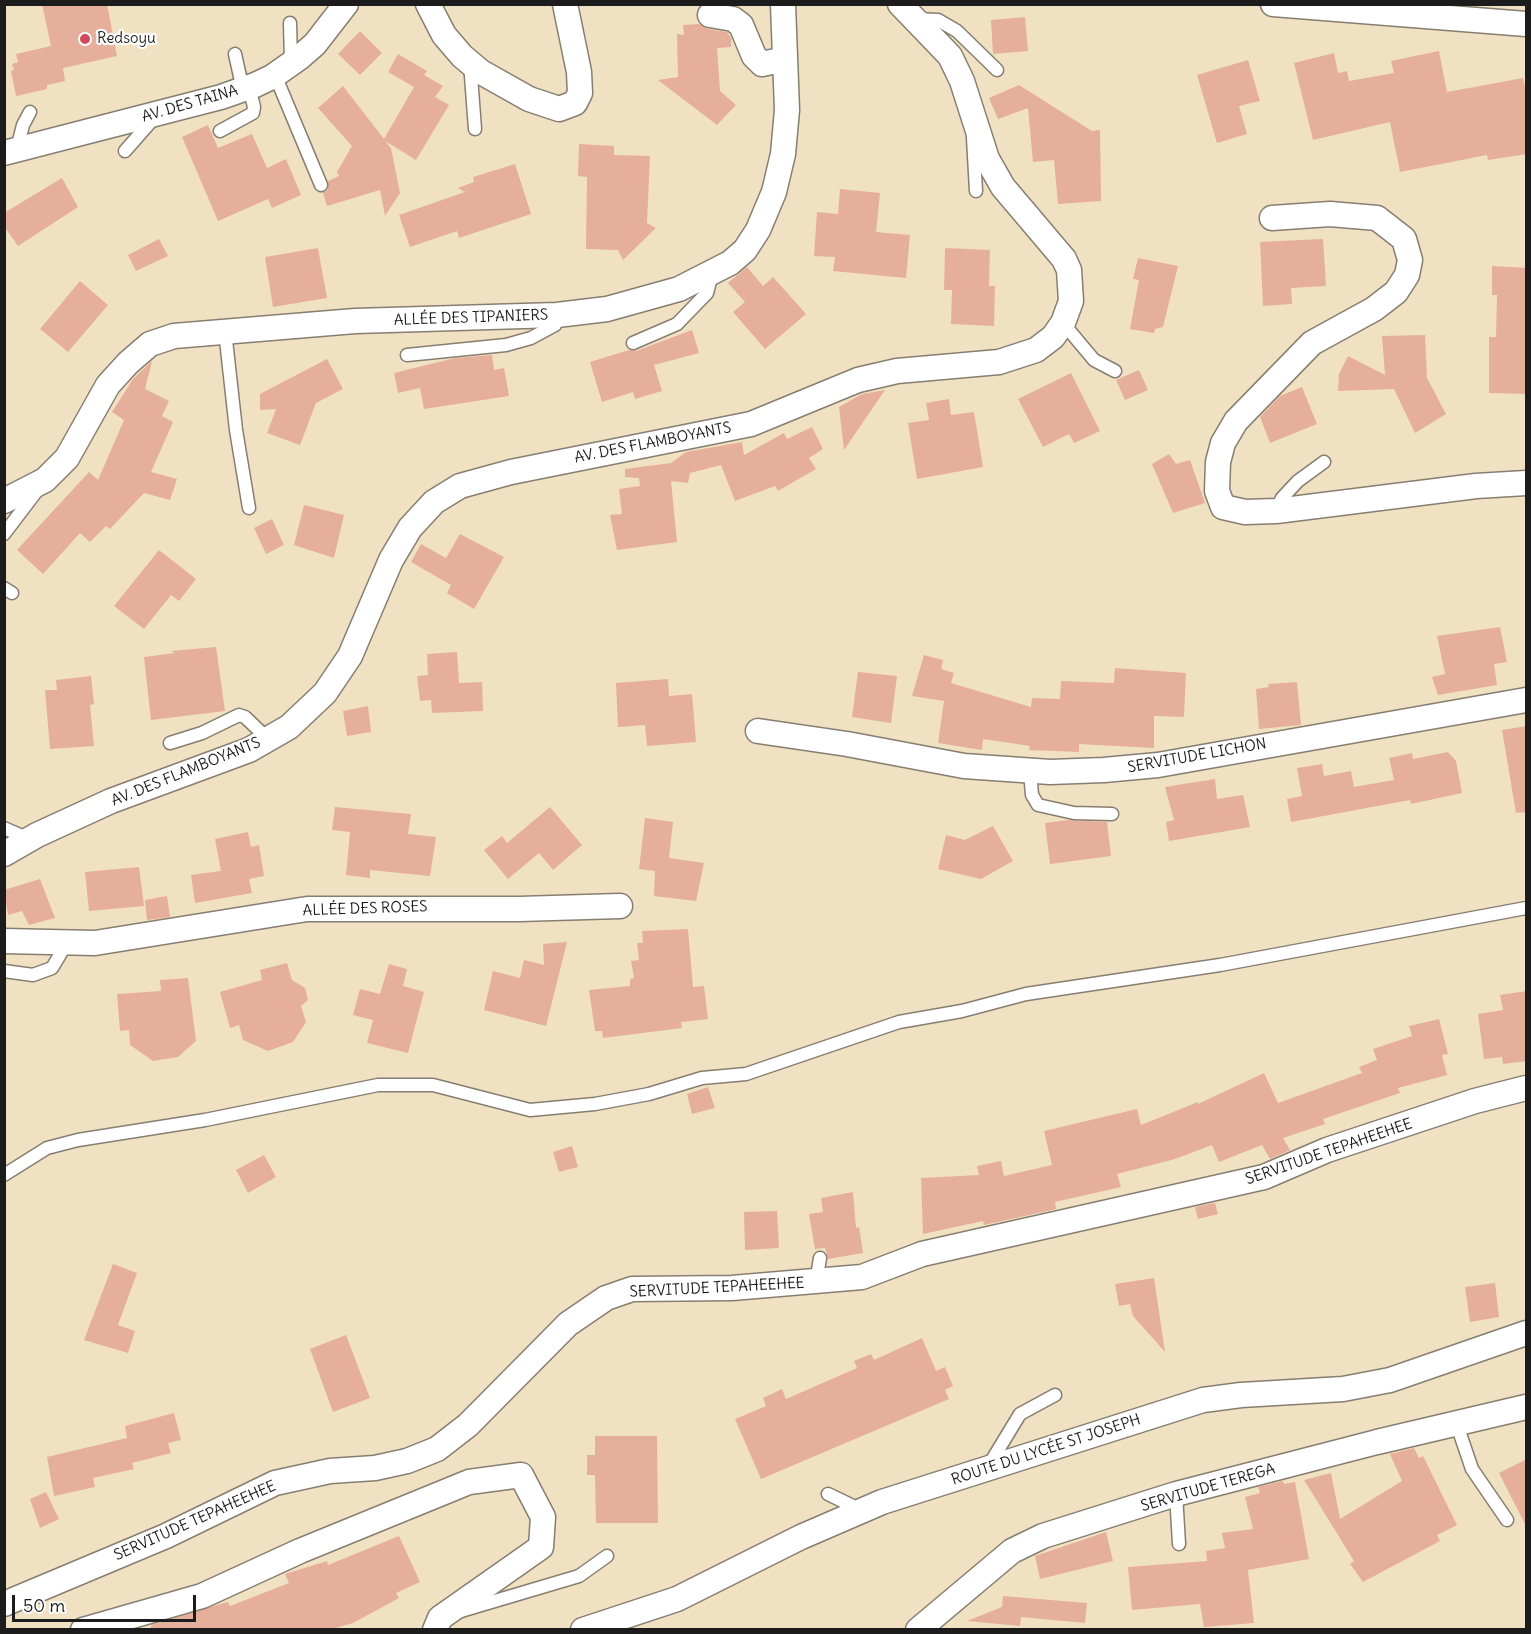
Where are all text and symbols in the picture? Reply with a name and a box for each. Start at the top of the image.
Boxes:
place label: Redsoyu [97,30,156,48]
marker: Redsoyu [78,32,92,46]
street label: AV. DES TAINA [140,82,240,126]
street label: ALLÉE DES TIPANIERS [393,306,549,330]
street label: AV. DES FLAMBOYANTS [573,419,733,467]
street label: AV. DES FLAMBOYANTS [109,734,263,810]
street label: SERVITUDE LICHON [1126,735,1268,777]
street label: ALLÉE DES ROSES [302,898,428,920]
street label: SERVITUDE TEPAHEEHEE [1243,1115,1415,1189]
street label: SERVITUDE TEPAHEEHEE [629,1274,805,1302]
street label: ROUTE DU LYCÉE ST JOSEPH [949,1411,1143,1489]
street label: SERVITUDE TEREGA [1139,1460,1277,1516]
street label: SERVITUDE TEPAHEEHEE [111,1477,279,1565]
scale bar [15,1583,200,1621]
text: 50 m [23,1594,65,1617]

